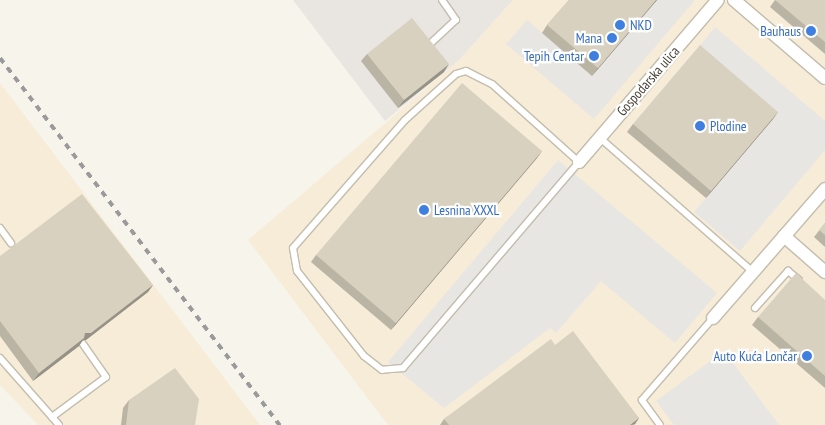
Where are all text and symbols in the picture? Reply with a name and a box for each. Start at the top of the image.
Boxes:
place label: NKD [630,17,652,33]
marker: NKD [614,19,626,31]
place label: Bauhaus [760,23,801,39]
marker: Bauhaus [805,25,817,37]
place label: Mana [576,30,602,46]
marker: Mana [606,32,618,44]
street label: Gospodarska ulica [613,43,683,119]
place label: Tepih Centar [524,48,584,64]
marker: Tepih Centar [588,50,600,62]
place label: Plodine [710,118,747,134]
marker: Plodine [694,120,706,132]
place label: Lesnina XXXL [434,202,500,218]
marker: Lesnina XXXL [418,204,430,216]
place label: Auto Kuća Lončar [714,348,797,364]
marker: Auto Kuća Lončar [801,350,813,362]

